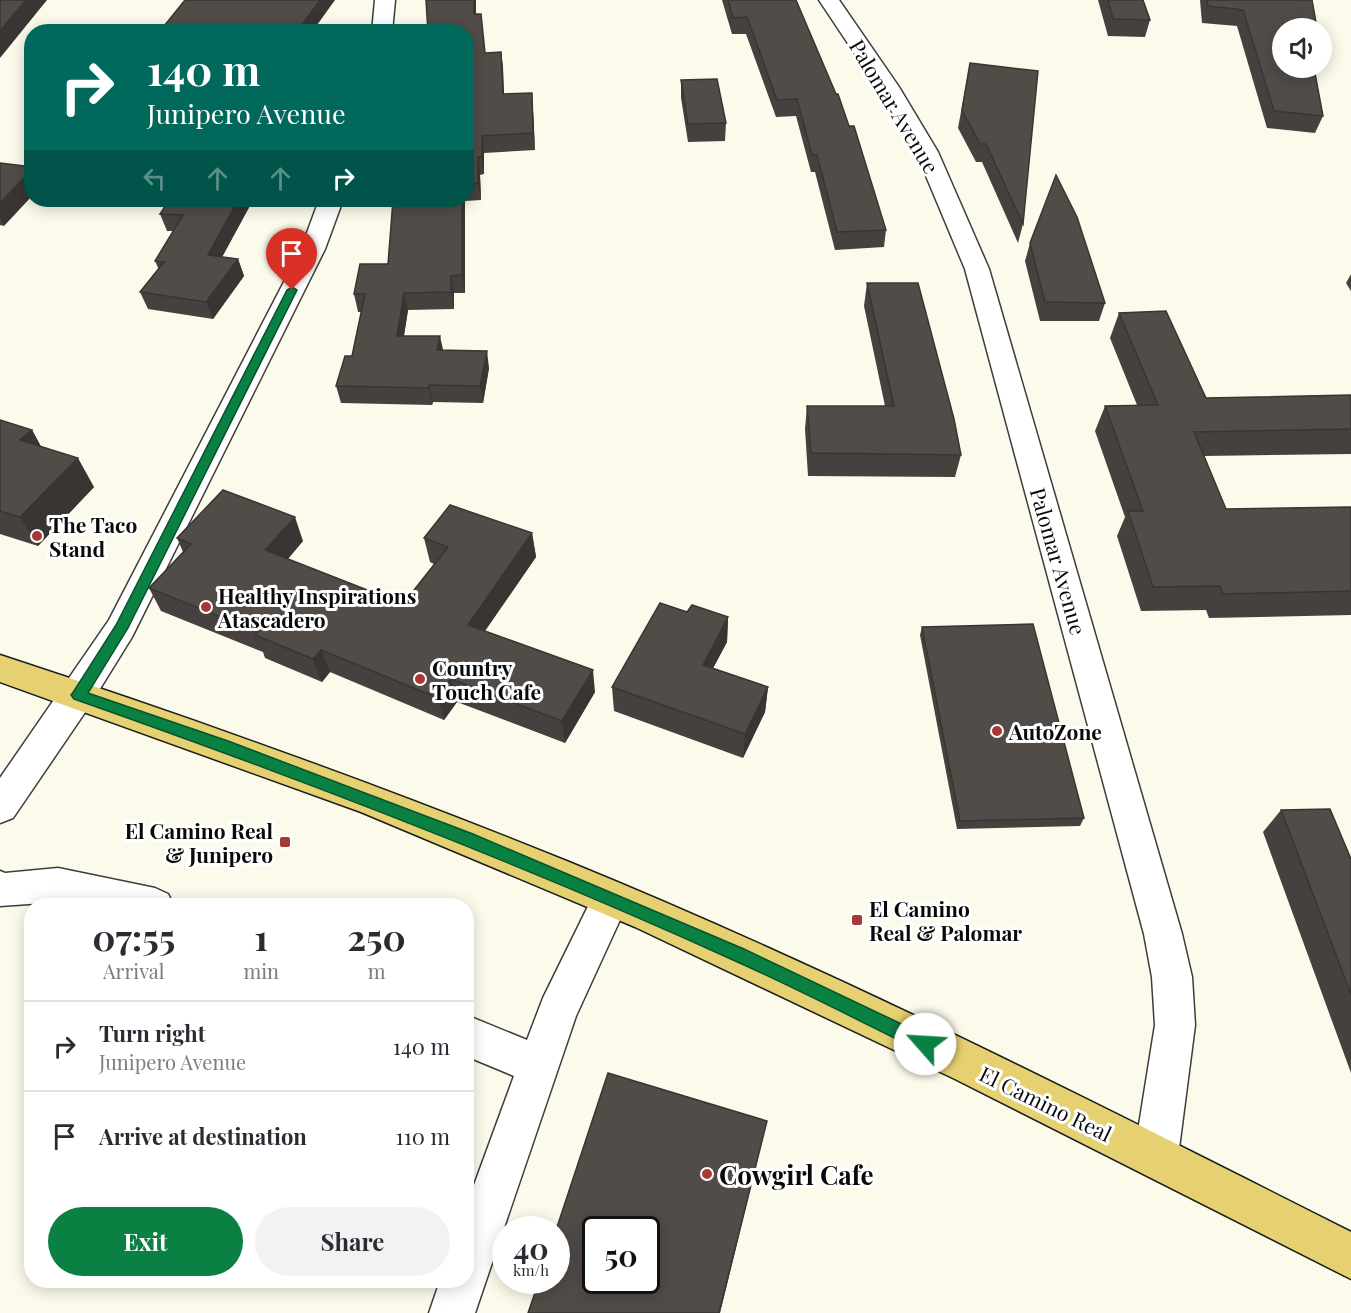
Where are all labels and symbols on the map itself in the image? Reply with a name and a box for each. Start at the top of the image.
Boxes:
street label: Palomar Avenue [844,34,946,178]
pin [266,228,317,290]
street label: Palomar Avenue [1025,484,1093,638]
place label: The Taco Stand [49,510,137,562]
marker: The Taco Stand [30,529,44,543]
place label: Healthy Inspirations Atascadero [217,581,416,633]
marker: Healthy Inspirations Atascadero [199,600,213,614]
place label: Country Touch Cafe [432,653,541,705]
marker: Country Touch Cafe [413,672,427,686]
place label: AutoZone [1008,717,1102,745]
marker: AutoZone [990,724,1004,738]
place label: El Camino Real & Junipero [125,816,273,868]
marker: El Camino Real & Junipero [278,835,292,849]
place label: El Camino Real & Palomar [869,894,1022,946]
marker: El Camino Real & Palomar [850,913,864,927]
position arrow [893,1012,957,1076]
street label: El Camino Real [975,1059,1117,1147]
place label: Cowgirl Cafe [719,1157,874,1192]
marker: Cowgirl Cafe [700,1167,714,1181]
speed limit sign: 50 [582,1216,660,1294]

